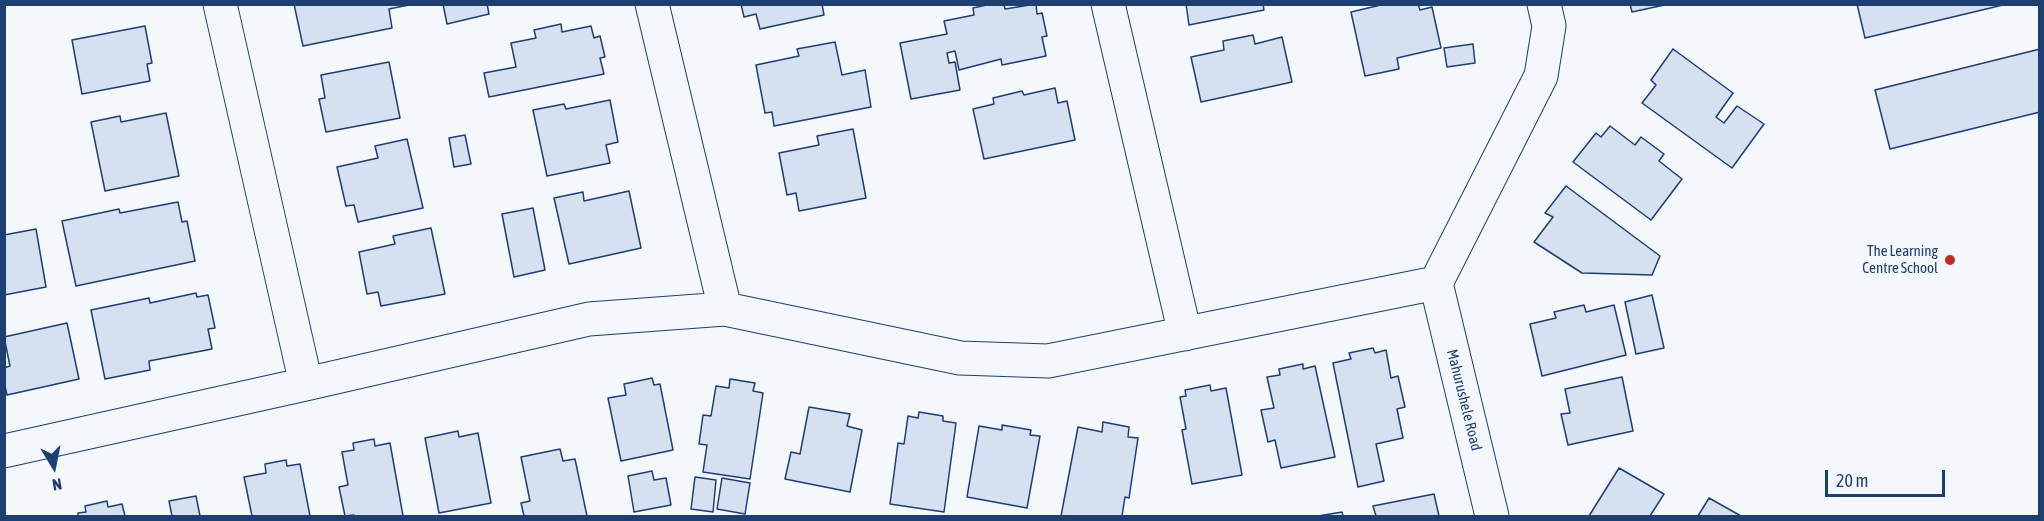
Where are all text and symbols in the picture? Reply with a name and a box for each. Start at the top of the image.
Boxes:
place label: The Learning Centre School [1862,242,1938,277]
marker: The Learning Centre School [1943,253,1957,267]
street label: Mahurushele Road [1443,347,1485,453]
north arrow [24,437,84,497]
scale bar [1828,458,1948,496]
text: 20 m [1836,470,1868,491]
text: N [51,475,63,494]

